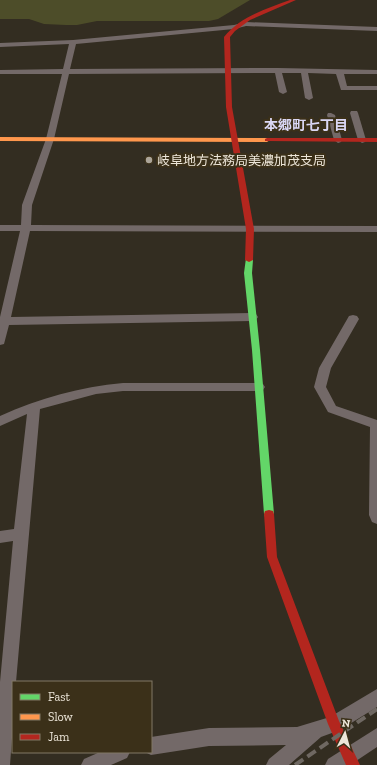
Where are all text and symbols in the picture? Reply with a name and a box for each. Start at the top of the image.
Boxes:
district label: 本郷町七丁目 [264,117,348,134]
place label: 岐阜地方法務局美濃加茂支局 [157,153,326,168]
marker: 岐阜地方法務局美濃加茂支局 [144,155,154,165]
legend [12,681,152,753]
text: Fast [48,690,71,704]
text: Slow [48,710,74,724]
north arrow [325,713,365,753]
text: N [341,717,351,731]
text: Jam [48,730,70,744]

